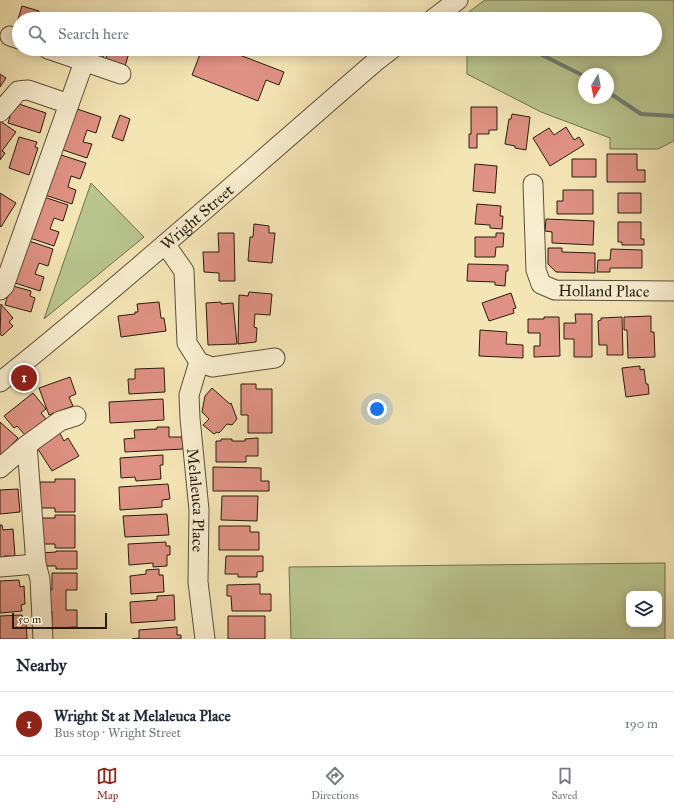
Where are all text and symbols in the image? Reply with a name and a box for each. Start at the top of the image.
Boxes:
search box [12,12,662,56]
icon: search [26,23,48,45]
text: Search here [58,25,129,43]
north arrow [578,68,614,104]
street label: Wright Street [157,180,238,254]
street label: Holland Place [558,281,650,301]
pin: 1 [11,363,37,393]
your location [367,399,387,419]
street label: Melaleuca Place [183,447,208,553]
map controls [626,591,662,627]
button: layers [626,591,662,627]
scale bar [12,611,107,630]
text: 50 m [18,613,41,626]
text: Nearby [16,655,67,676]
text: Wright St at Melaleuca Place [54,707,231,725]
text: 1 [26,716,32,732]
text: 190 m [625,716,658,732]
text: Bus stop · Wright Street [54,725,181,741]
tab: Map [96,765,118,802]
tab: Directions [311,765,359,802]
tab: Saved [551,765,578,802]

